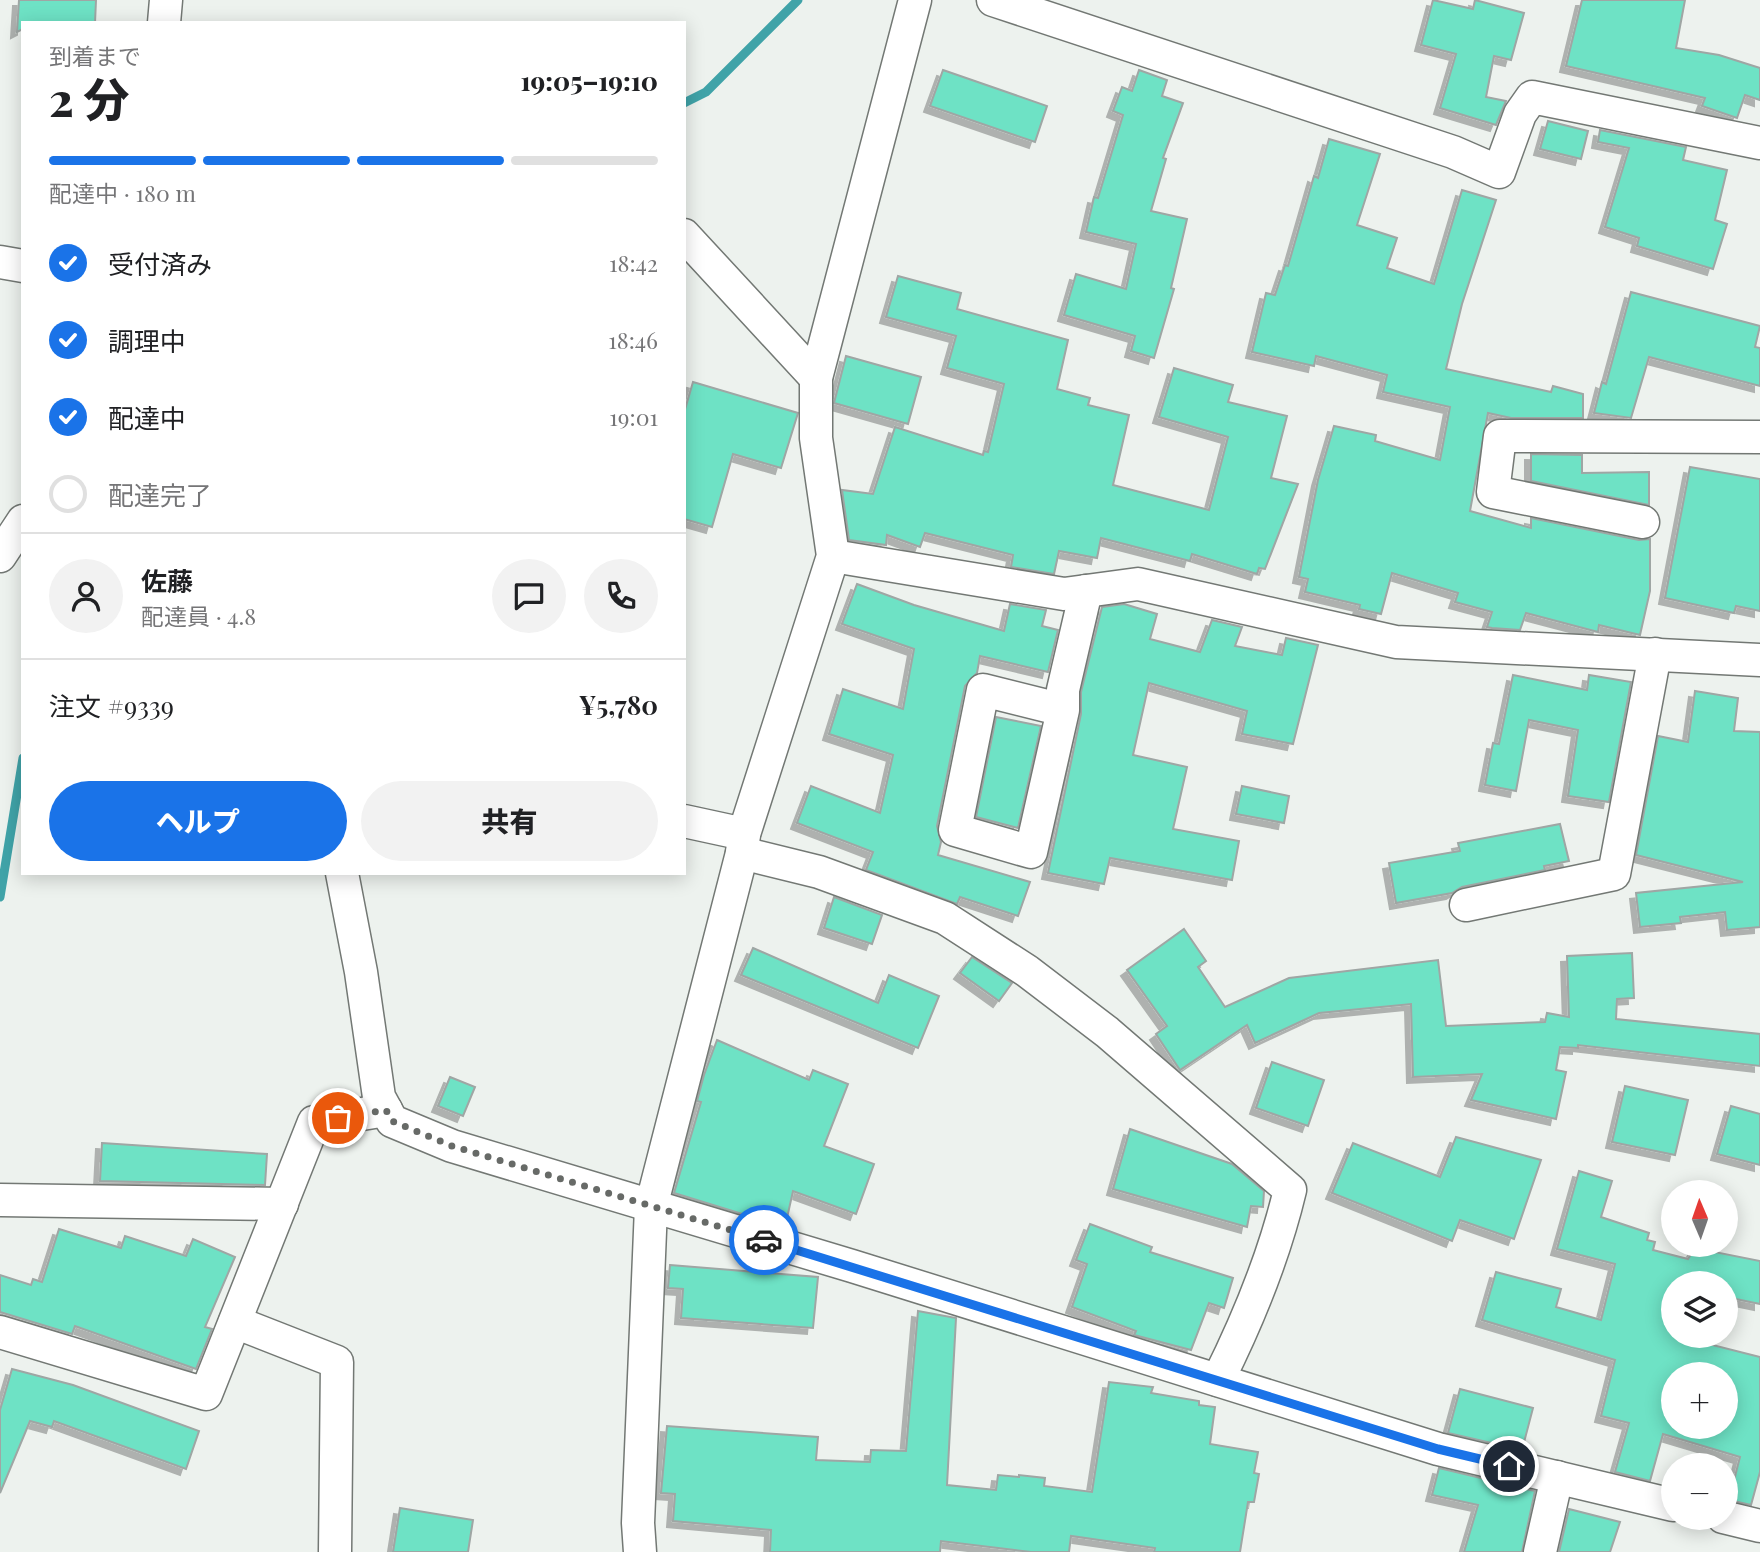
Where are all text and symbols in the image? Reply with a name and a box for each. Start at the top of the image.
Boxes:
text: 到着まで [49,40,141,71]
text: 19:05–19:10 [520,63,658,98]
text: 2 分 [49,67,130,129]
text: 配達中 · 180 m [49,177,196,208]
icon: check [49,244,87,282]
text: 受付済み [108,246,212,281]
text: 18:42 [609,247,658,278]
icon: check [49,321,87,359]
text: 調理中 [108,323,186,358]
text: 18:46 [608,324,658,355]
icon: check [49,398,87,436]
text: 配達中 [108,400,186,435]
text: 19:01 [609,401,658,432]
text: 配達完了 [108,477,212,512]
button: person [49,559,123,633]
button: chat [492,559,566,633]
button: phone [584,559,658,633]
text: 佐藤 [141,563,193,598]
text: 配達員 · 4.8 [141,600,256,631]
text: ¥5,780 [579,687,658,722]
text: 注文 #9339 [49,688,174,723]
button: ヘルプ [49,781,347,861]
button: 共有 [361,781,658,861]
pin [308,1088,368,1148]
icon: bag [319,1099,357,1137]
north arrow [1661,1180,1738,1256]
map controls [1661,1180,1738,1530]
courier [729,1205,799,1275]
icon: car [745,1221,783,1259]
button: layers [1661,1271,1738,1348]
button: + [1661,1362,1738,1439]
pin [1479,1436,1539,1496]
icon: home [1490,1447,1528,1485]
button: − [1661,1453,1738,1530]

